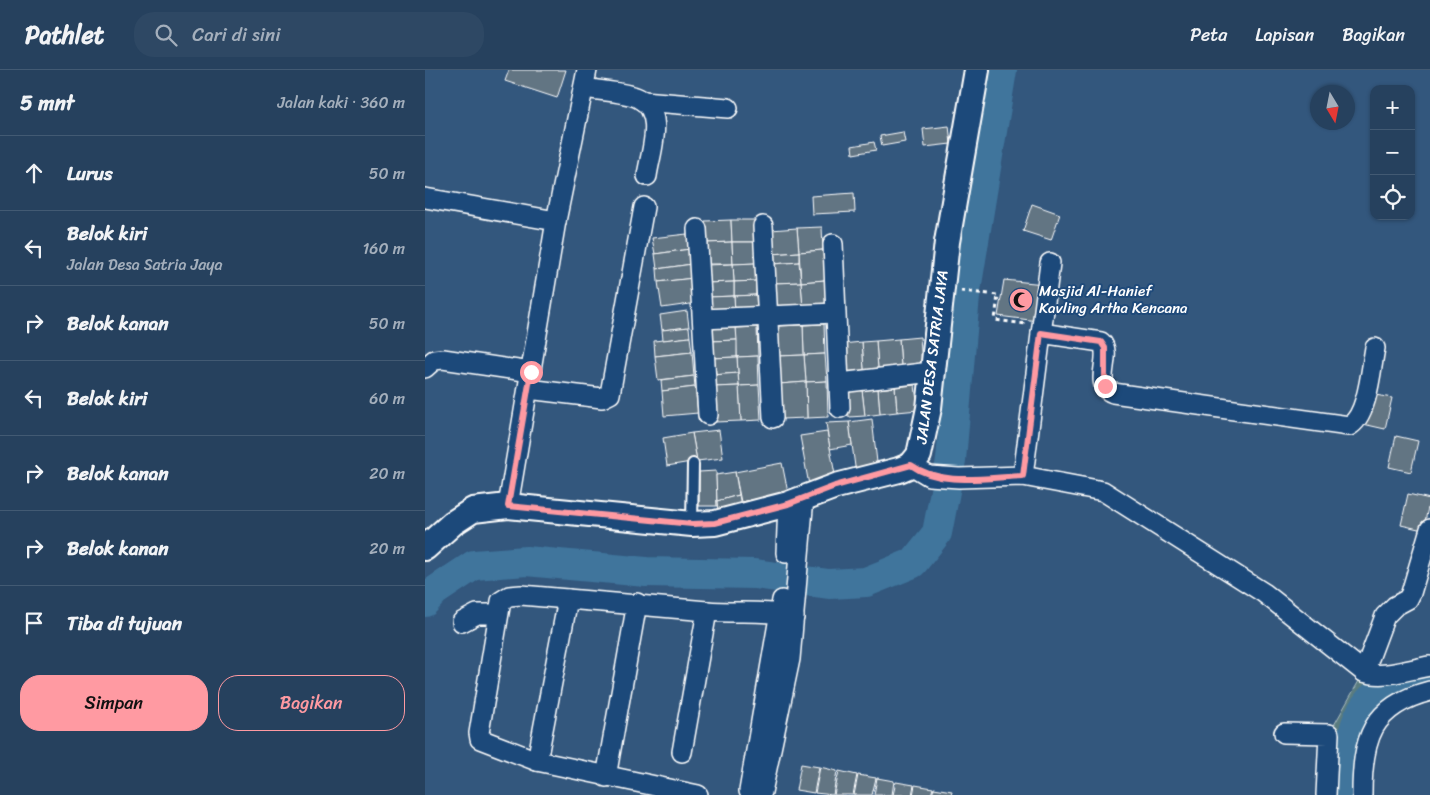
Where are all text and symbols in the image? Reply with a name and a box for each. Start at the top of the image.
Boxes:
search box [134,12,484,57]
text: Pathlet [25,14,104,56]
text: Cari di sini [192,18,280,51]
text: Peta [1190,19,1227,51]
text: Lapisan [1255,19,1314,51]
text: Bagikan [1342,19,1405,51]
icon: search [152,21,180,49]
text: 5 mnt [20,84,74,122]
north arrow [1310,85,1355,130]
map controls [1370,85,1415,220]
button: + [1370,85,1415,130]
text: Jalan kaki · 360 m [278,88,405,117]
button: − [1370,130,1415,175]
text: Lurus [67,157,113,190]
icon: ahead [20,159,48,187]
text: 50 m [369,159,405,188]
button: locate [1370,175,1415,220]
text: Belok kiri [67,217,147,250]
icon: left [20,234,48,262]
text: 160 m [362,234,405,263]
text: Jalan Desa Satria Jaya [67,250,222,279]
street label: JALAN DESA SATRIA JAYA [908,269,956,446]
place label: Masjid Al-Hanief Kavling Artha Kencana [1039,278,1188,321]
mosque icon: Masjid Al-Hanief Kavling Artha Kencana [1008,287,1034,313]
text: Belok kanan [67,307,169,340]
icon: right [20,309,48,337]
text: 50 m [369,309,405,338]
route start [520,361,543,384]
route end [1094,375,1117,398]
text: Belok kiri [67,382,147,415]
icon: left [20,384,48,412]
text: 60 m [369,384,405,413]
text: Belok kanan [67,457,169,490]
icon: right [20,459,48,487]
text: 20 m [369,459,405,488]
text: Belok kanan [67,532,169,565]
icon: right [20,534,48,562]
text: 20 m [369,534,405,563]
text: Tiba di tujuan [67,607,182,640]
icon: arrive [20,609,48,637]
button: Simpan [20,675,208,731]
button: Bagikan [218,675,405,731]

